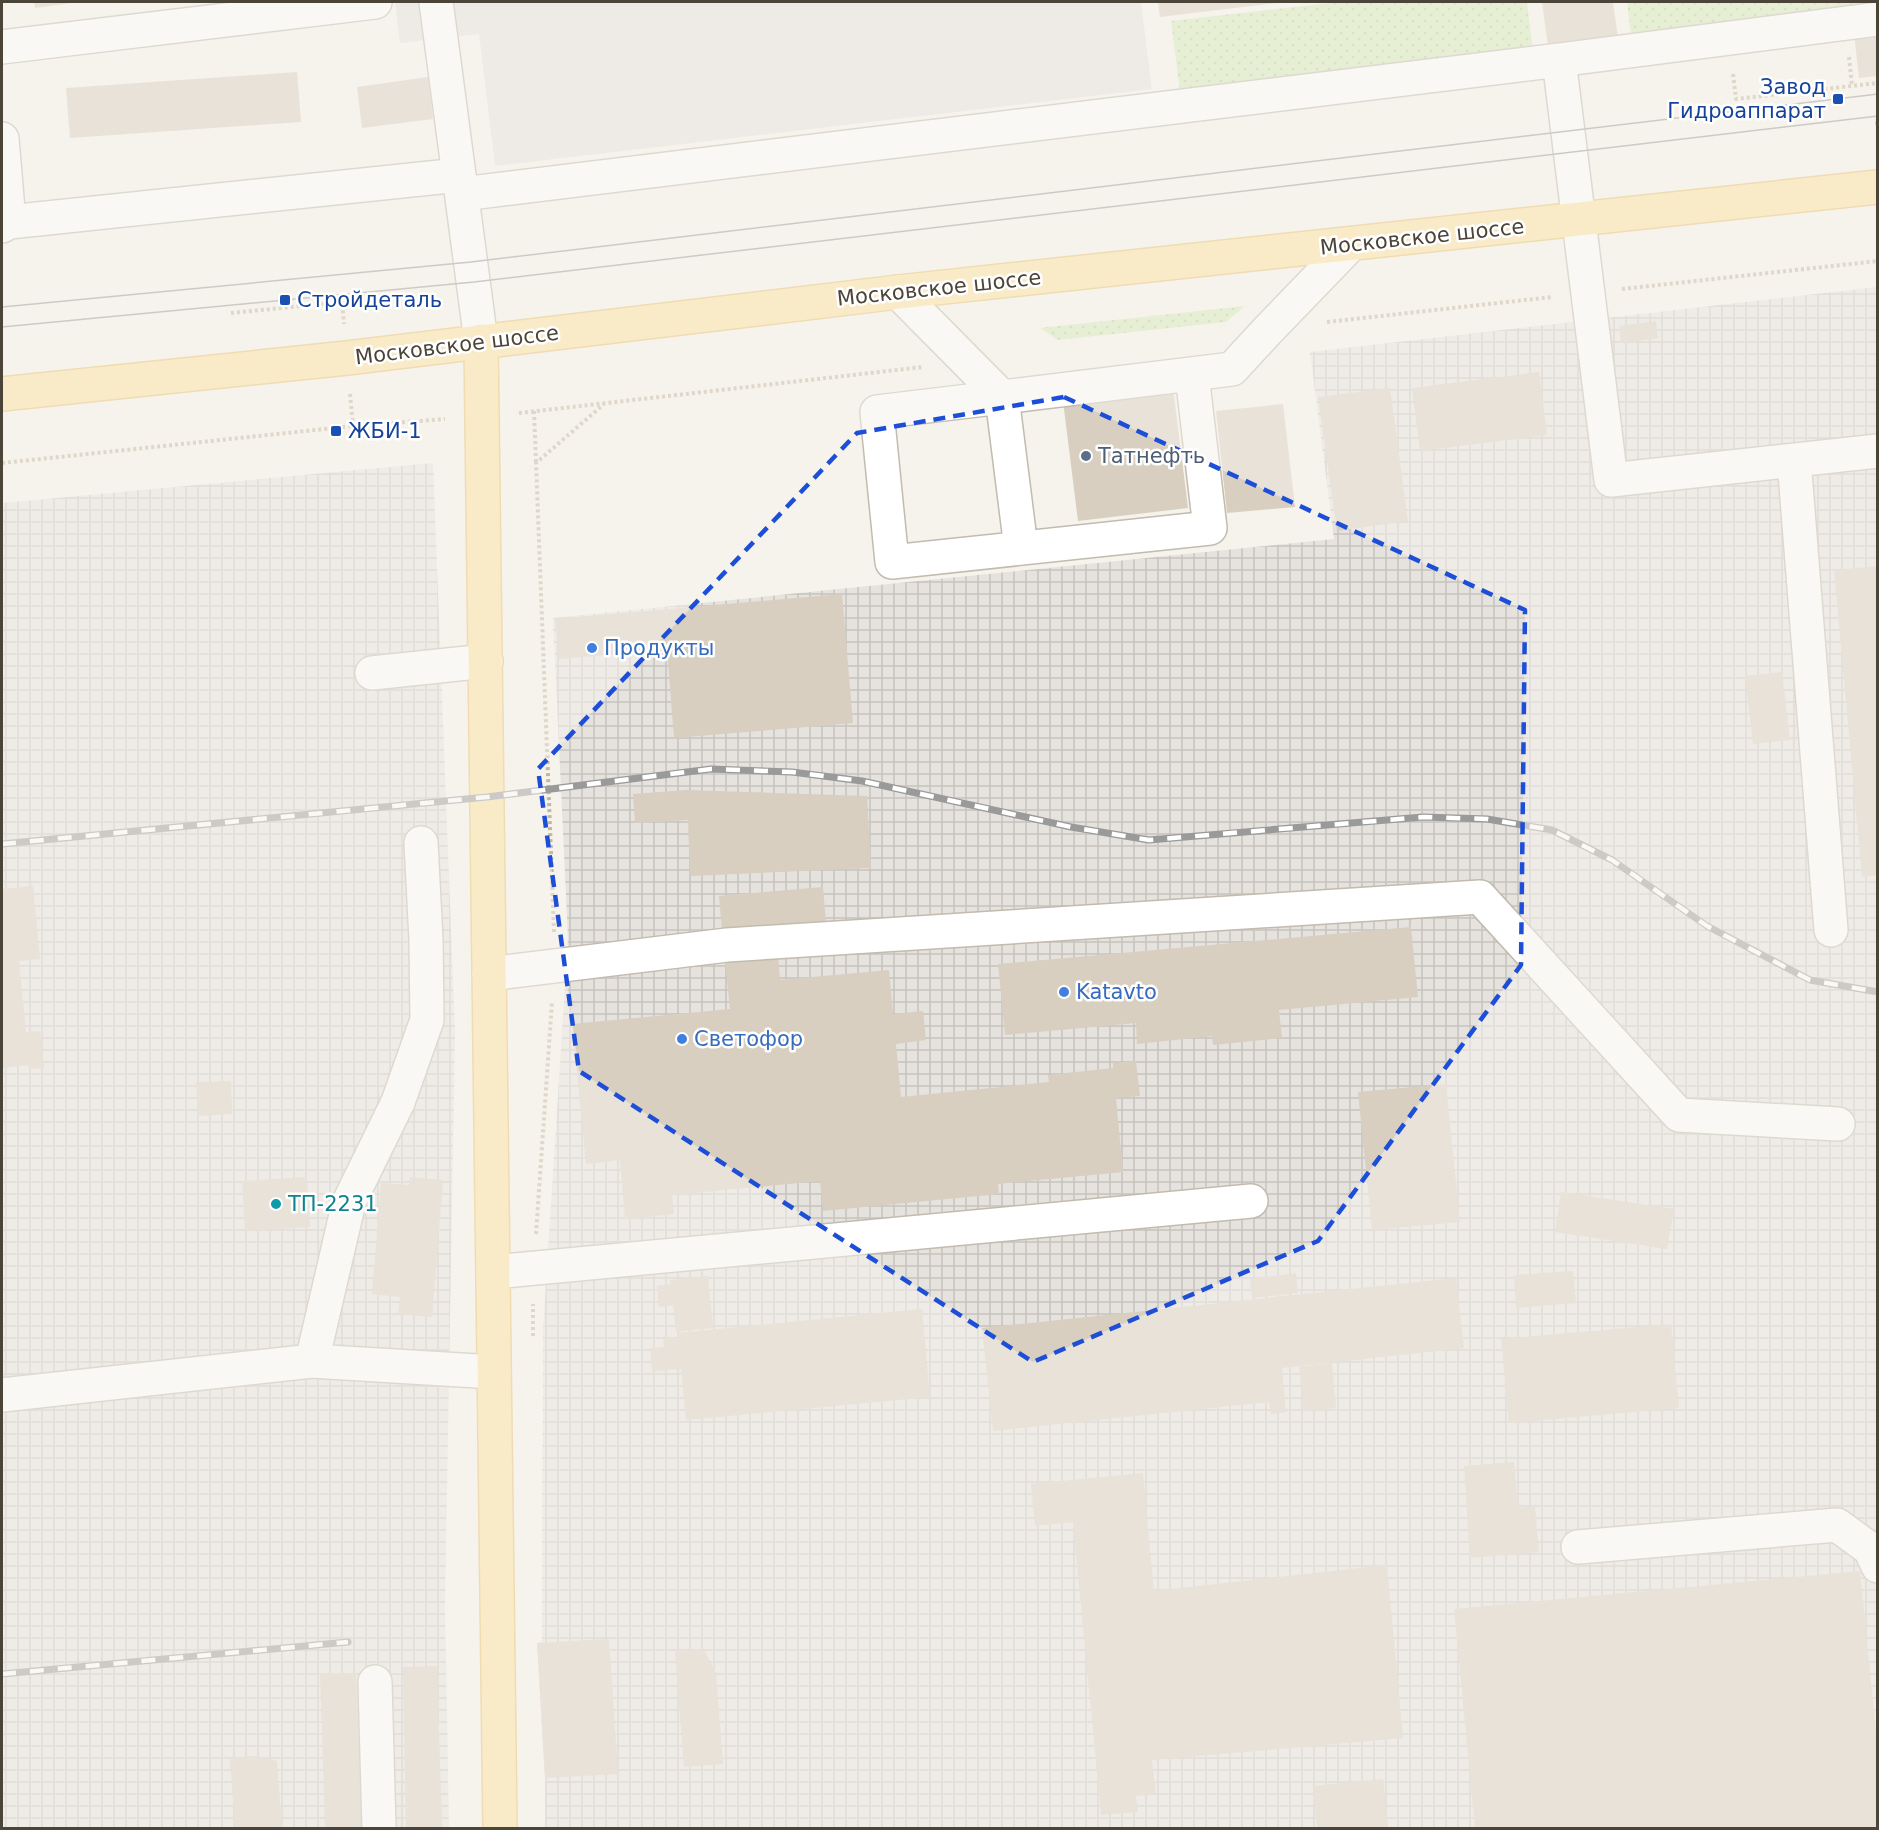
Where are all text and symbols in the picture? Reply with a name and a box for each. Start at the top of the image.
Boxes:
place label: Завод Гидроаппарат [1667,75,1826,123]
marker: Завод Гидроаппарат [1831,92,1845,106]
street label: Московское шоссе [1319,214,1525,260]
street label: Московское шоссе [836,265,1042,311]
place label: Стройдеталь [297,288,442,312]
marker: Стройдеталь [278,293,292,307]
street label: Московское шоссе [354,321,560,369]
place label: ЖБИ-1 [348,419,422,443]
marker: ЖБИ-1 [329,424,343,438]
place label: Татнефть [1097,444,1205,468]
marker: Татнефть [1079,449,1093,463]
place label: Продукты [604,636,714,660]
marker: Продукты [585,641,599,655]
place label: Katavto [1076,980,1157,1004]
marker: Katavto [1057,985,1071,999]
place label: Светофор [694,1027,803,1051]
marker: Светофор [675,1032,689,1046]
place label: ТП-2231 [287,1192,378,1216]
marker: ТП-2231 [269,1197,283,1211]

